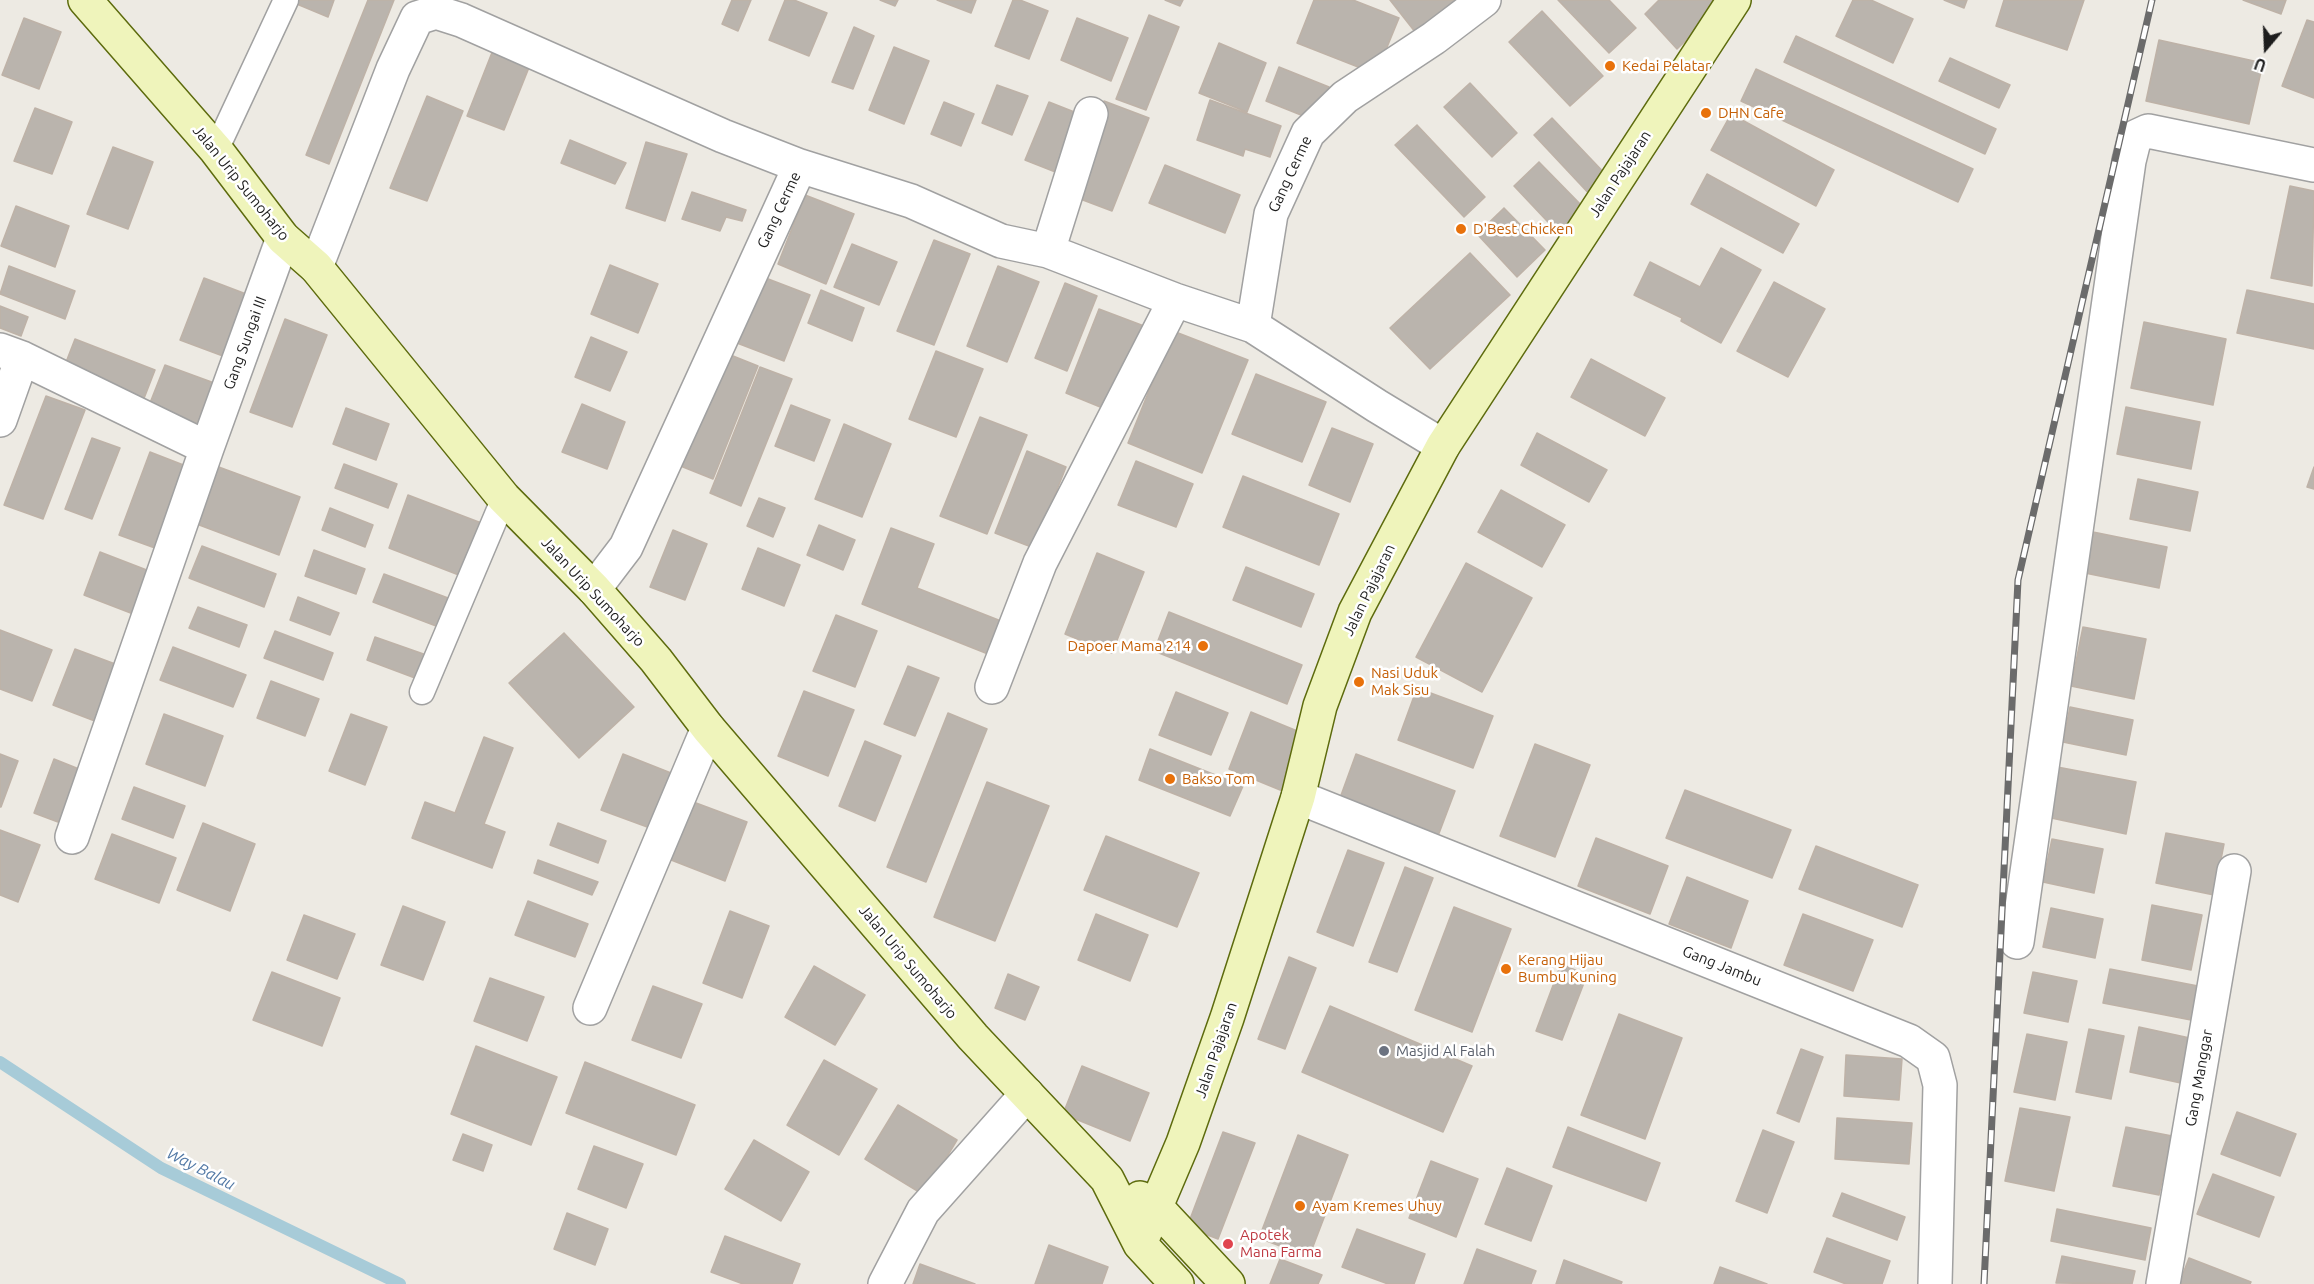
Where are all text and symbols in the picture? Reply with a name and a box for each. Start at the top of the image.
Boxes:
north arrow [2236,18,2296,78]
text: U [2252,55,2268,75]
place label: Kedai Pelatar [1622,57,1711,75]
marker: Kedai Pelatar [1603,59,1617,73]
place label: DHN Cafe [1718,104,1784,122]
marker: DHN Cafe [1699,106,1713,120]
street label: Jalan Urip Sumoharjo [189,122,293,244]
street label: Jalan Pajajaran [1585,127,1655,221]
street label: Gang Cerme [1264,133,1316,215]
street label: Gang Cerme [753,169,805,251]
place label: D'Best Chicken [1473,220,1573,238]
marker: D'Best Chicken [1454,222,1468,236]
street label: Gang Sungai III [220,294,270,392]
street label: Jalan Urip Sumoharjo [538,534,648,650]
street label: Jalan Pajajaran [1339,541,1399,639]
place label: Dapoer Mama 214 [1068,637,1191,655]
marker: Dapoer Mama 214 [1196,639,1210,653]
place label: Nasi Uduk Mak Sisu [1371,664,1438,699]
marker: Nasi Uduk Mak Sisu [1352,675,1366,689]
place label: Bakso Tom [1182,770,1255,788]
marker: Bakso Tom [1163,772,1177,786]
street label: Jalan Urip Sumoharjo [855,901,961,1023]
street label: Gang Jambu [1680,942,1764,990]
place label: Kerang Hijau Bumbu Kuning [1518,951,1617,986]
marker: Kerang Hijau Bumbu Kuning [1499,962,1513,976]
street label: Jalan Pajajaran [1191,1000,1241,1100]
street label: Gang Manggar [2182,1028,2216,1128]
place label: Masjid Al Falah [1396,1042,1495,1060]
marker: Masjid Al Falah [1377,1044,1391,1058]
water label: Way Balau [164,1144,238,1194]
place label: Ayam Kremes Uhuy [1312,1197,1442,1215]
marker: Ayam Kremes Uhuy [1293,1199,1307,1213]
place label: Apotek Mana Farma [1240,1226,1322,1261]
marker: Apotek Mana Farma [1221,1237,1235,1251]

